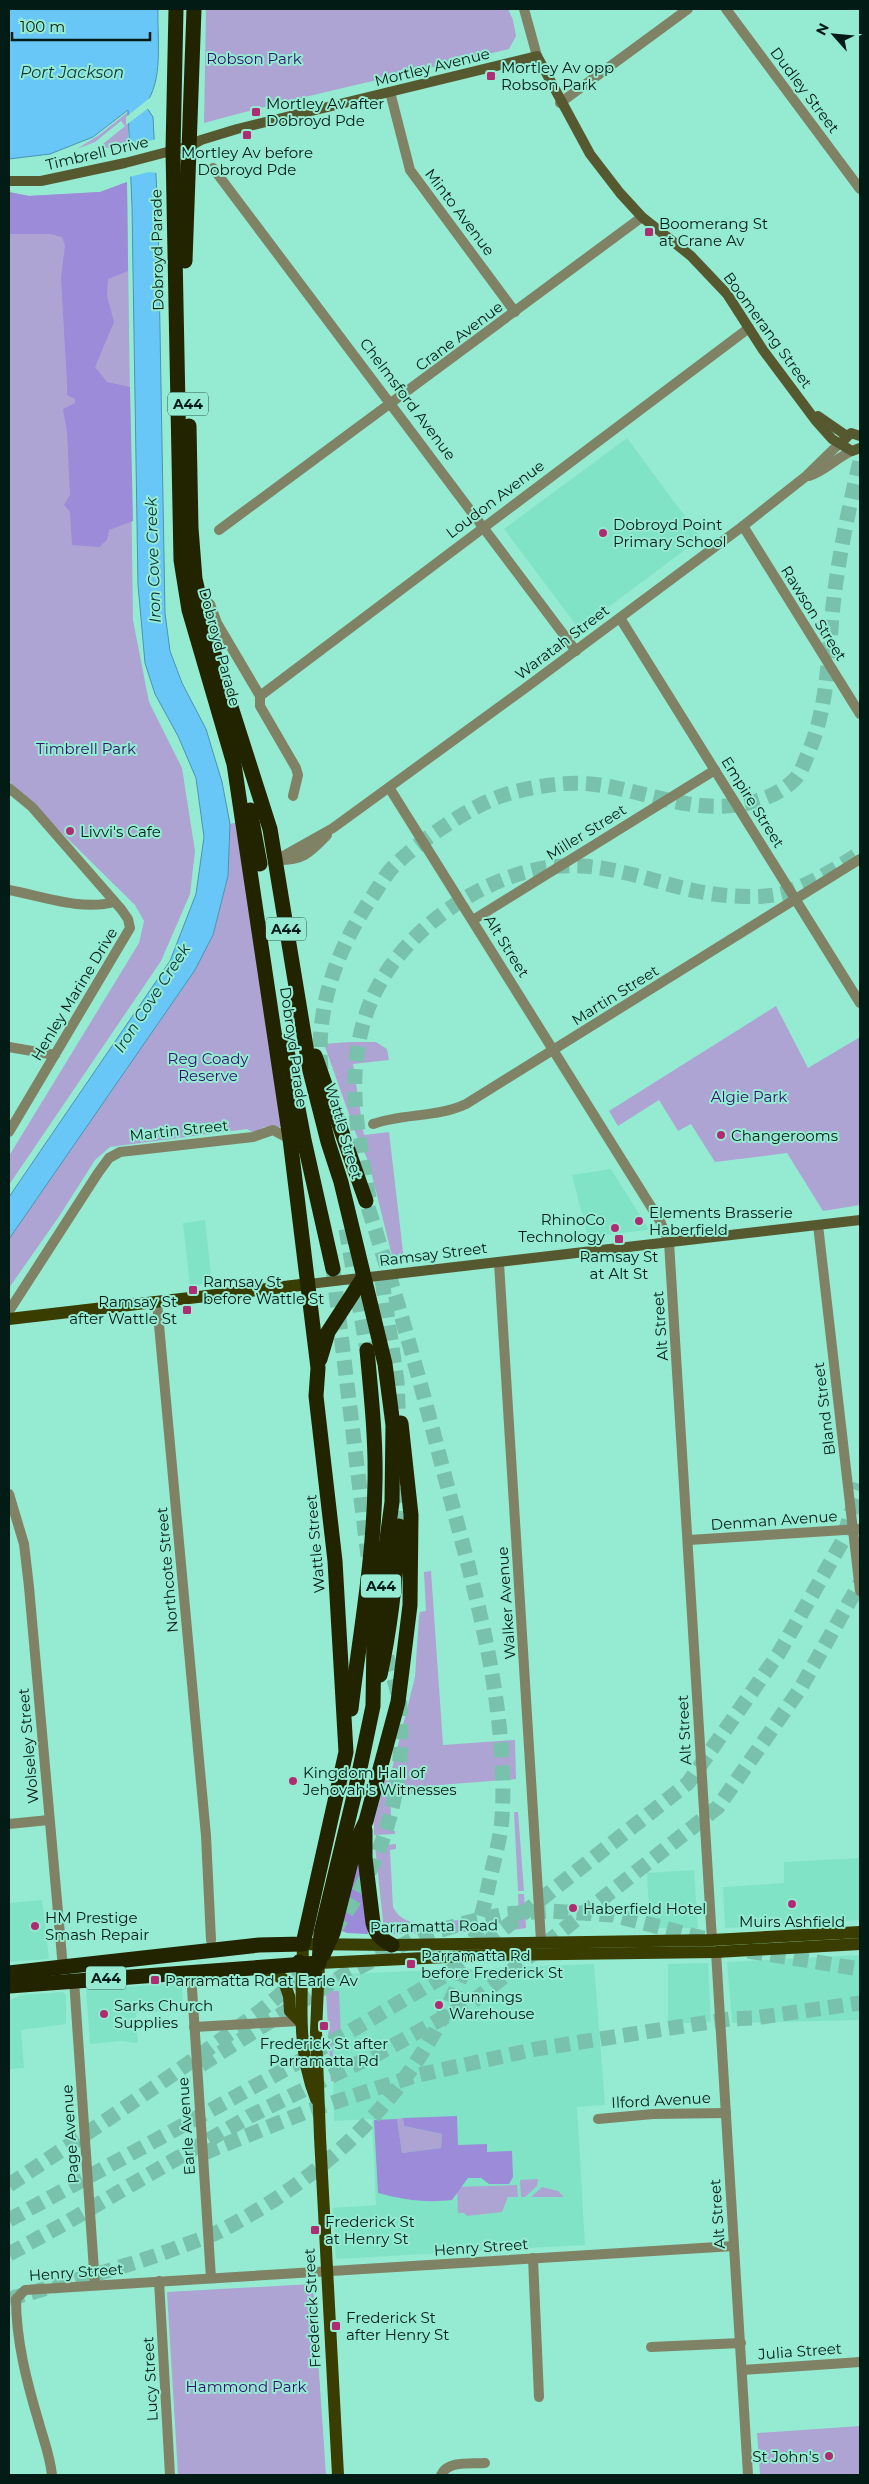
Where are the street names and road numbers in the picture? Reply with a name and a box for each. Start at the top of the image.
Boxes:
street label: Dudley Street [766,43,844,137]
street label: Mortley Avenue [373,44,491,90]
street label: Timbrell Drive [44,132,150,174]
street label: Minto Avenue [421,165,499,259]
street label: Dobroyd Parade [146,189,168,311]
street label: Boomerang Street [719,268,817,392]
street label: Crane Avenue [411,297,507,375]
street label: Chelmsford Avenue [356,334,460,464]
road number: A44 [168,392,208,416]
street label: Loudon Avenue [442,456,548,542]
street label: Rawson Street [777,562,851,664]
street label: Dobroyd Parade [195,586,245,708]
street label: Waratah Street [511,600,613,684]
street label: Empire Street [717,753,789,851]
street label: Miller Street [542,800,630,864]
street label: Alt Street [480,911,534,981]
road number: A44 [266,918,306,941]
street label: Henley Marine Drive [27,924,121,1064]
street label: Martin Street [568,961,662,1029]
street label: Dobroyd Parade [276,985,312,1109]
street label: Wattle Street [321,1081,367,1181]
street label: Martin Street [129,1115,229,1145]
street label: Ramsay Street [378,1238,488,1270]
street label: Alt Street [648,1290,672,1362]
street label: Bland Street [809,1361,839,1457]
street label: Wattle Street [301,1494,329,1594]
street label: Northcote Street [152,1506,182,1634]
street label: Denman Avenue [710,1506,838,1534]
street label: Walker Avenue [493,1546,519,1660]
road number: A44 [361,1574,401,1598]
street label: Wolseley Street [13,1687,43,1805]
street label: Alt Street [673,1695,695,1765]
street label: Parramatta Road [370,1915,498,1937]
road number: A44 [86,1966,126,1990]
street label: Earle Avenue [173,2076,199,2176]
street label: Page Avenue [57,2084,83,2184]
street label: Ilford Avenue [611,2088,711,2112]
street label: Alt Street [705,2178,729,2250]
street label: Henry Street [433,2234,529,2260]
street label: Frederick Street [299,2248,325,2368]
street label: Henry Street [28,2259,124,2285]
street label: Lucy Street [138,2336,162,2422]
street label: Julia Street [757,2339,842,2363]

